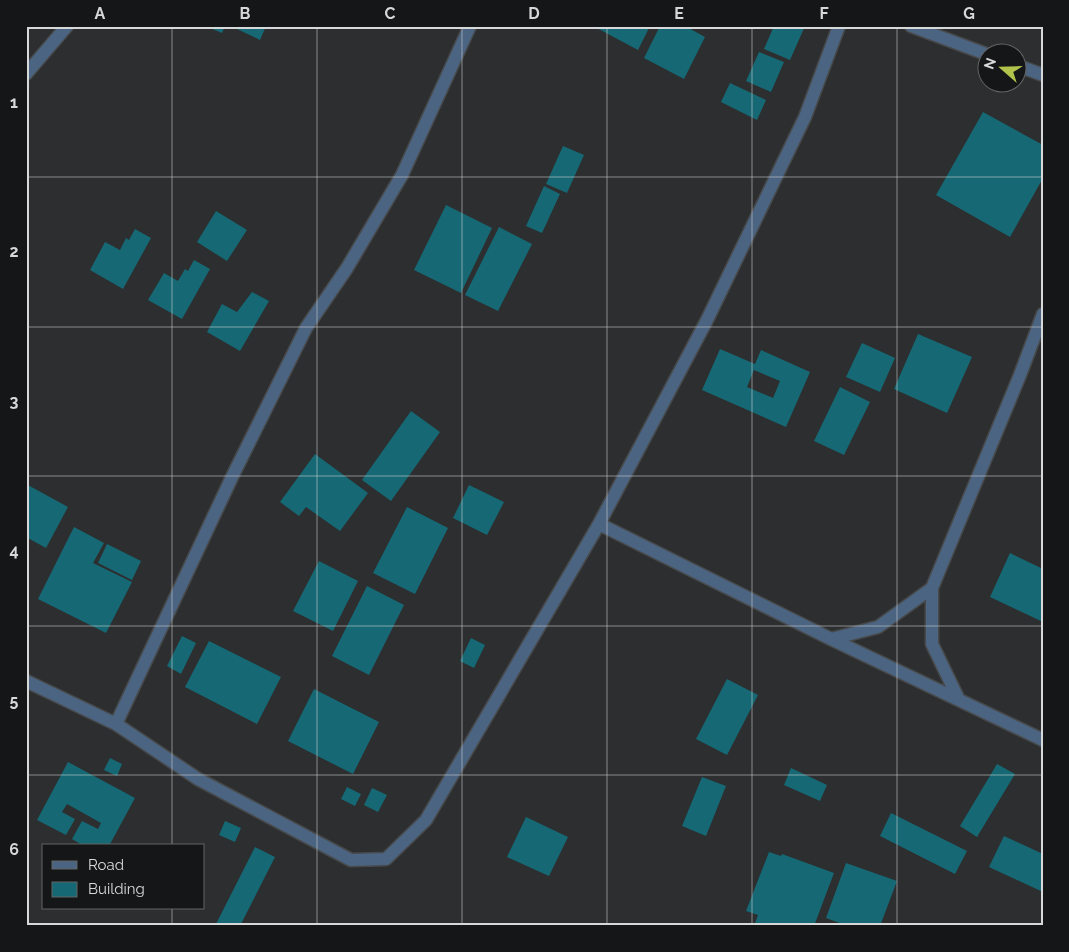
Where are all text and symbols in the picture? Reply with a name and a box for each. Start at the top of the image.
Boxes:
text: A [95,4,106,23]
text: B [240,4,251,23]
text: C [385,4,396,23]
text: D [528,4,540,23]
text: E [674,4,684,23]
text: F [819,4,829,23]
text: G [963,4,975,23]
north arrow [976,42,1026,92]
text: N [980,56,999,71]
text: 1 [10,93,18,112]
text: 2 [9,242,19,261]
text: 3 [10,392,19,411]
text: 4 [9,541,19,560]
text: 5 [10,691,19,710]
text: 6 [9,840,19,859]
legend [42,844,205,910]
text: Road [88,856,124,874]
text: Building [88,880,145,898]

